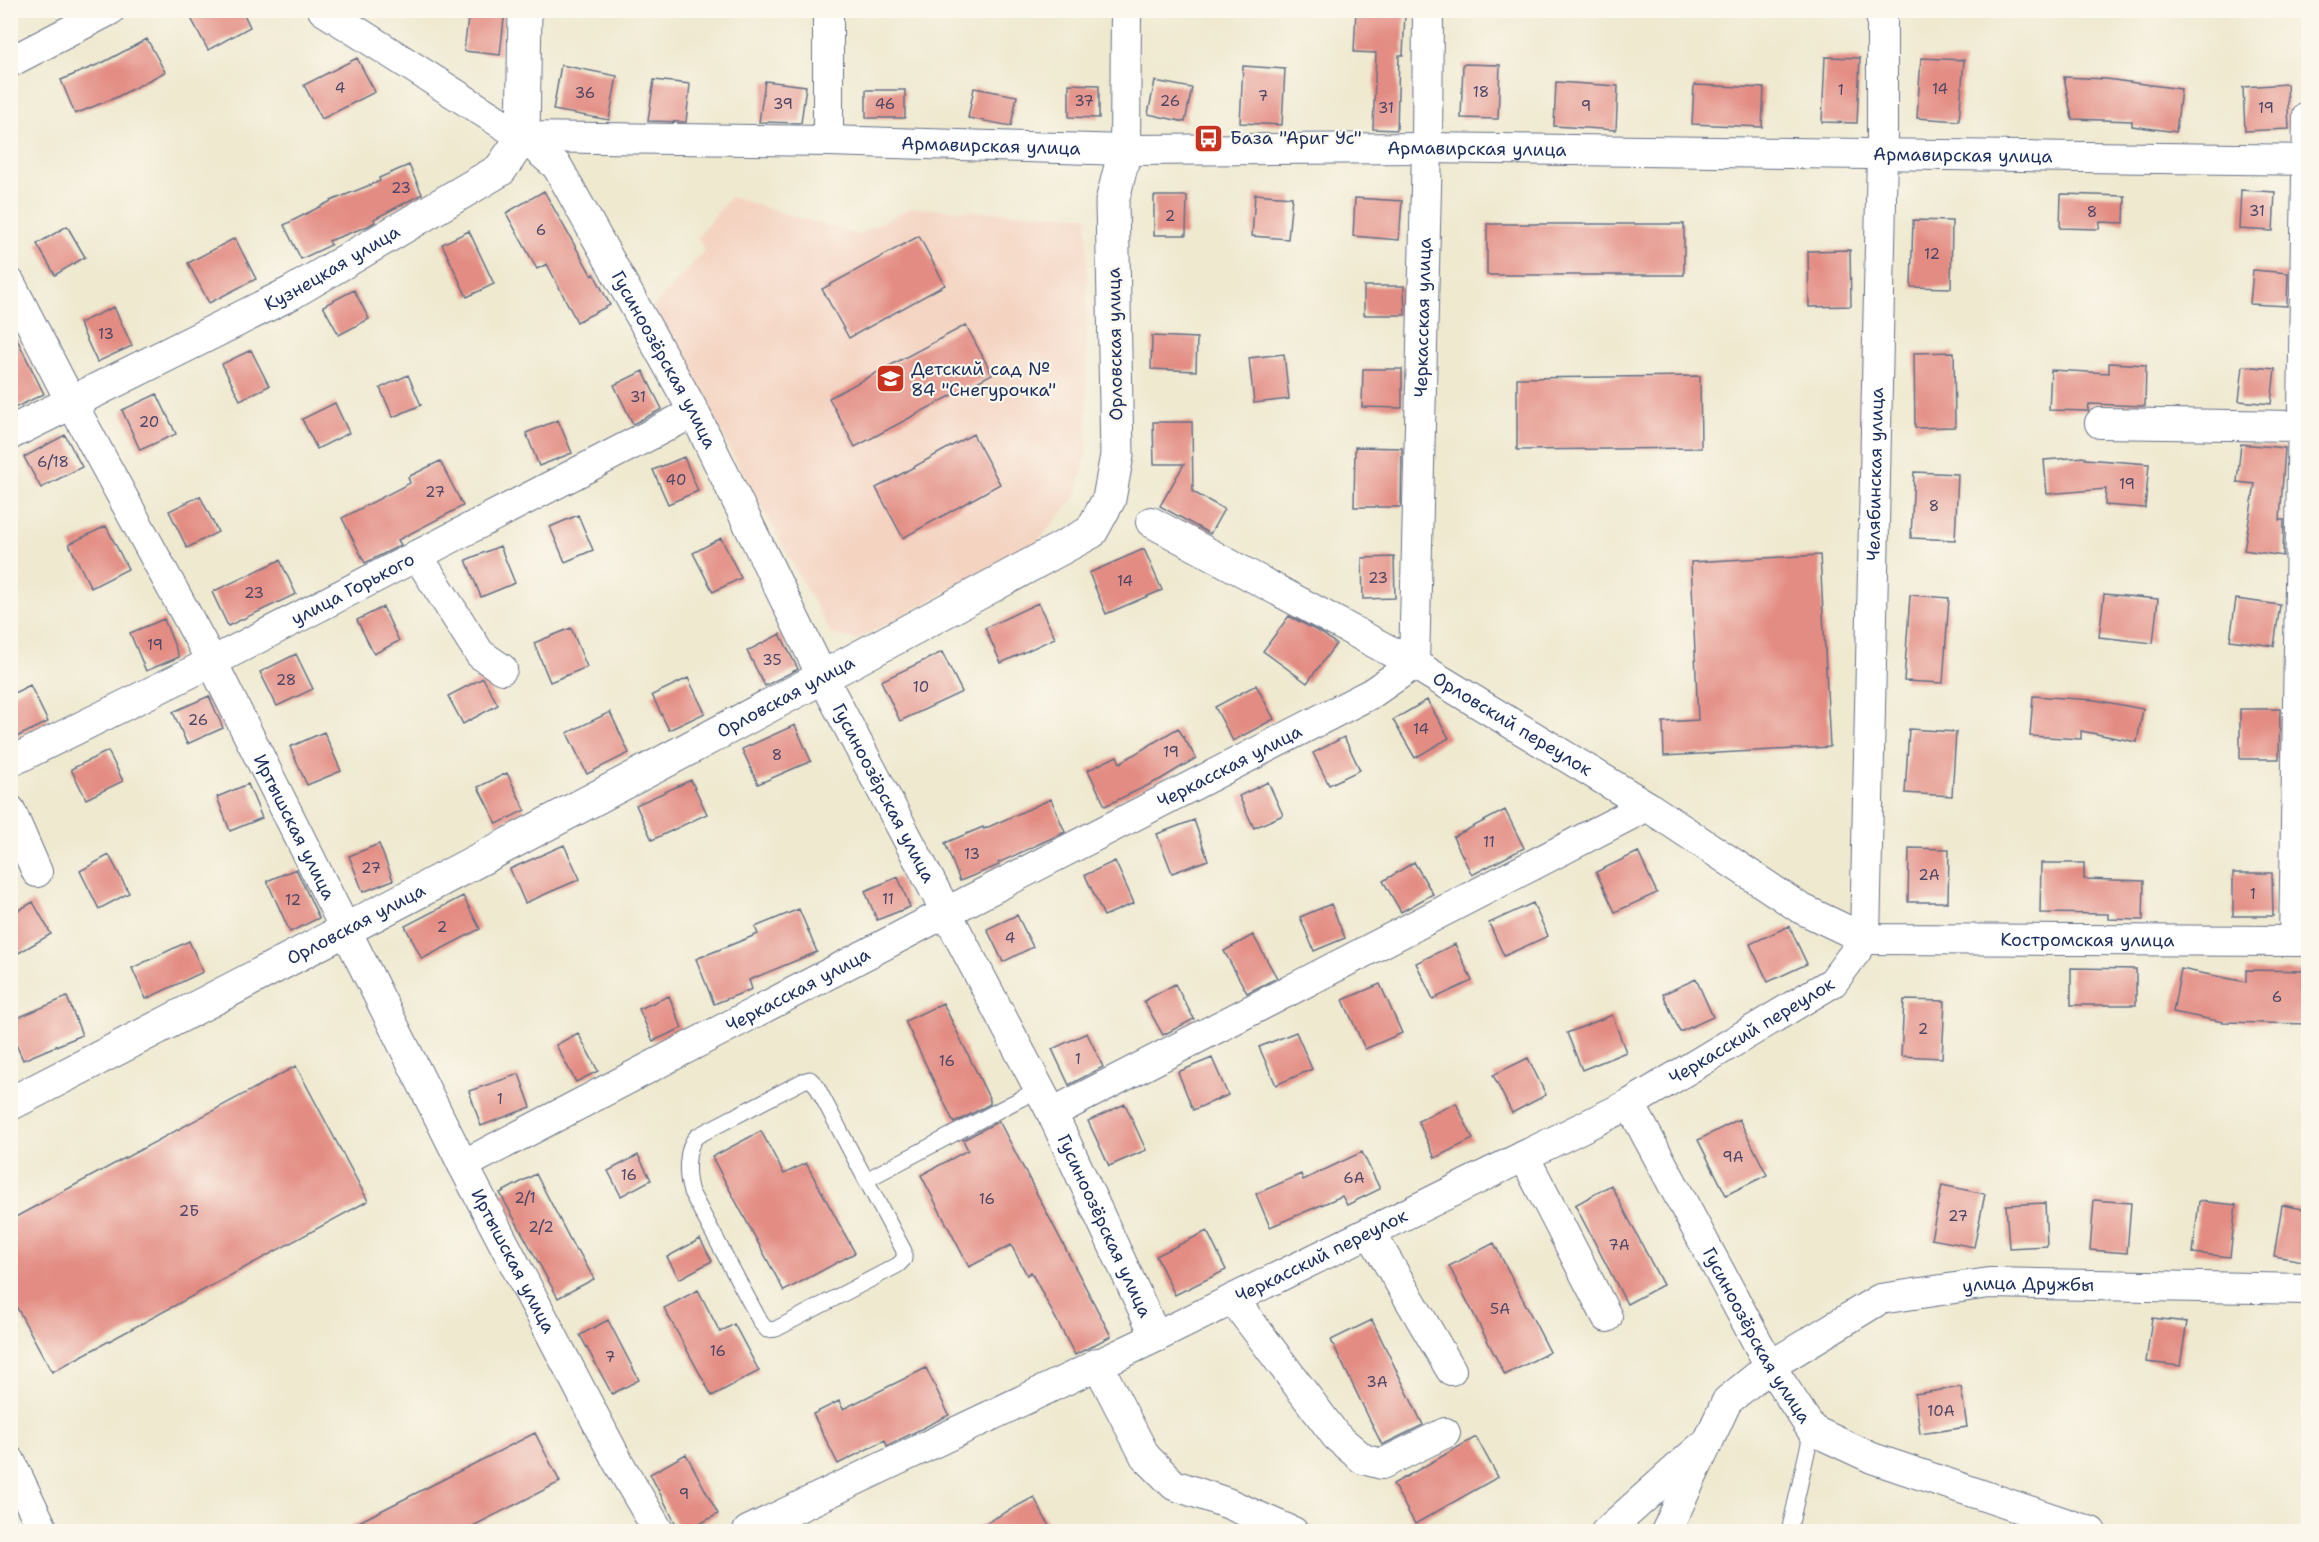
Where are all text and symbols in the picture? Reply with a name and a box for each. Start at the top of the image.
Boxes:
house number: 4 [335,78,345,98]
house number: 14 [1932,79,1948,99]
house number: 1 [1838,80,1844,100]
house number: 18 [1473,82,1489,102]
house number: 36 [575,83,595,103]
house number: 7 [1258,86,1268,106]
house number: 37 [1074,91,1094,111]
house number: 26 [1160,91,1180,111]
house number: 39 [773,94,793,114]
house number: 46 [875,94,895,114]
house number: 9 [1581,96,1591,116]
house number: 31 [1378,98,1394,118]
house number: 19 [2258,98,2274,118]
bus stop icon: База "Ариг Ус" [1193,122,1225,154]
place label: База "Ариг Ус" [1230,126,1362,150]
street label: Армавирская улица [901,131,1081,161]
street label: Армавирская улица [1387,136,1567,162]
street label: Армавирская улица [1873,142,2053,169]
house number: 23 [391,178,411,198]
house number: 31 [2249,201,2265,221]
house number: 8 [2087,202,2097,222]
house number: 2 [1165,206,1175,226]
street label: Кузнецкая улица [260,220,404,316]
house number: 6 [536,220,546,240]
street label: Черкасская улица [1409,237,1437,398]
house number: 12 [1924,244,1940,264]
street label: Гусиноозёрская улица [606,266,722,453]
street label: Орловская улица [1102,267,1128,421]
house number: 13 [98,324,114,344]
place label: Детский сад № 84 "Снегурочка" [911,357,1056,402]
school or university icon: Детский сад № 84 "Снегурочка" [874,363,906,395]
house number: 31 [630,387,646,407]
street label: Челябинская улица [1861,387,1889,561]
house number: 20 [139,412,159,432]
house number: 6/18 [37,452,69,472]
house number: 40 [666,470,686,490]
house number: 19 [2119,474,2135,494]
house number: 27 [425,482,445,502]
house number: 8 [1929,496,1939,516]
street label: улица Горького [287,547,419,631]
house number: 23 [1368,568,1388,588]
house number: 14 [1117,571,1133,591]
house number: 23 [244,583,264,603]
house number: 19 [147,635,163,655]
street label: Орловская улица [712,650,859,744]
house number: 35 [762,650,782,670]
street label: Орловский переулок [1428,666,1597,782]
house number: 28 [276,670,296,690]
house number: 10 [913,677,929,697]
street label: Гусиноозёрская улица [827,699,941,887]
house number: 26 [188,710,208,730]
street label: Черкасская улица [1153,719,1306,814]
house number: 14 [1413,719,1429,739]
house number: 19 [1163,742,1179,762]
house number: 8 [772,745,782,765]
street label: Иртышская улица [248,750,341,904]
house number: 11 [1483,832,1495,852]
house number: 13 [964,844,980,864]
house number: 27 [361,858,381,878]
house number: 2А [1918,865,1940,885]
street label: Орловская улица [283,878,430,970]
house number: 1 [2250,884,2256,904]
house number: 11 [882,889,894,909]
house number: 12 [285,890,301,910]
house number: 2 [437,917,447,937]
house number: 4 [1005,928,1015,948]
street label: Костромская улица [2000,928,2174,952]
street label: Черкасская улица [722,942,874,1038]
street label: Черкасский переулок [1665,972,1839,1090]
house number: 6 [2272,987,2282,1007]
house number: 2 [1918,1019,1928,1039]
house number: 1 [1075,1049,1081,1069]
house number: 16 [939,1051,955,1071]
house number: 1 [497,1089,503,1109]
street label: Гусиноозёрская улица [1052,1131,1157,1321]
house number: 9А [1722,1147,1744,1167]
house number: 16 [621,1165,637,1185]
house number: 6А [1343,1168,1365,1188]
street label: Иртышская улица [465,1185,561,1338]
house number: 2/1 [514,1188,536,1208]
house number: 16 [979,1189,995,1209]
house number: 2Б [179,1201,199,1221]
street label: Черкасский переулок [1231,1203,1412,1308]
house number: 27 [1948,1206,1968,1226]
house number: 2/2 [528,1217,554,1237]
house number: 7А [1608,1235,1630,1255]
street label: Гусиноозёрская улица [1697,1243,1817,1428]
street label: улица Дружбы [1961,1270,2094,1299]
house number: 5А [1490,1299,1510,1319]
house number: 16 [710,1341,726,1361]
house number: 7 [605,1347,615,1367]
house number: 3А [1366,1372,1388,1392]
house number: 10А [1927,1401,1955,1421]
house number: 9 [679,1484,689,1504]

